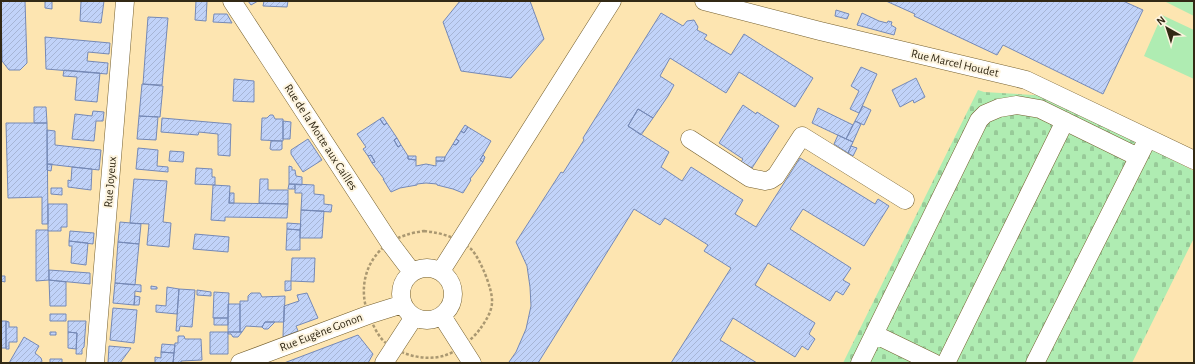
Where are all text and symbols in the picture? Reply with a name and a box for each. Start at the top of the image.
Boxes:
north arrow [1147,8,1187,48]
text: N [1155,14,1167,27]
street label: Rue Marcel Houdet [910,47,1000,79]
street label: Rue de la Motte aux Cailles [282,82,360,192]
street label: Rue Joyeux [102,156,119,208]
street label: Rue Eugène Gonon [278,311,364,353]

